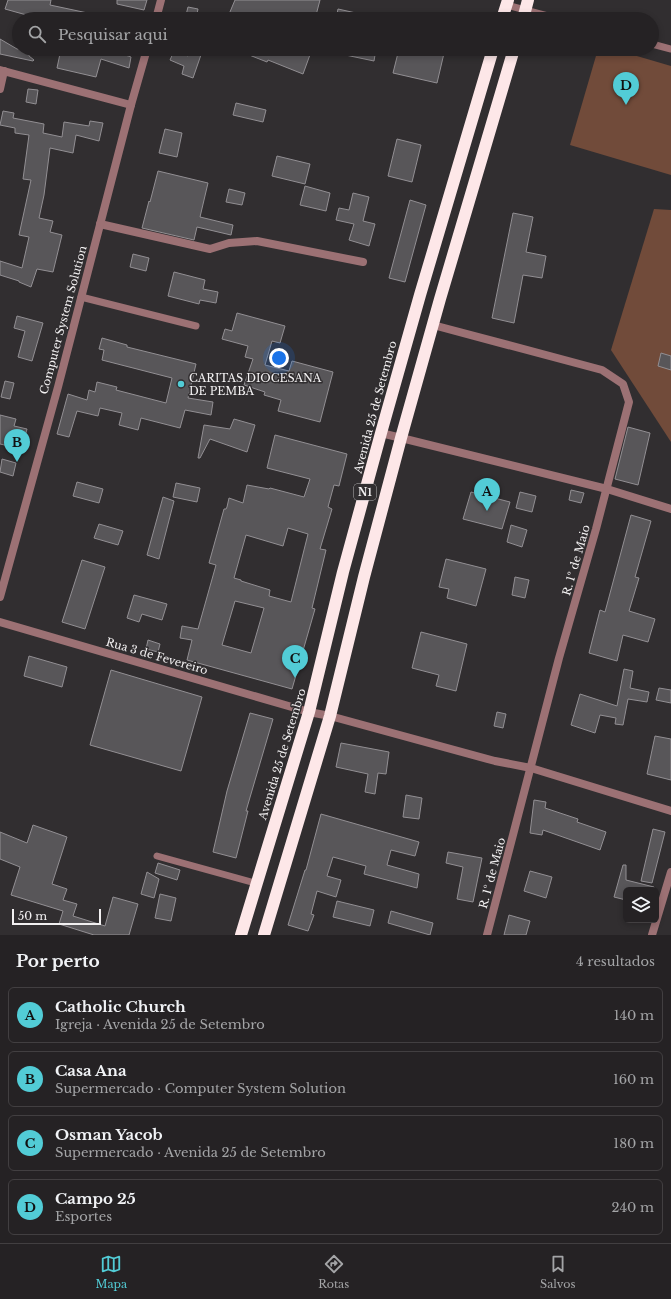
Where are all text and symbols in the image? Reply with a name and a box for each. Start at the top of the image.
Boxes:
search box [12,12,659,56]
icon: search [26,23,48,45]
text: Pesquisar aqui [58,25,168,44]
pin: D [613,72,639,105]
street label: Computer System Solution [36,244,90,396]
street label: Avenida 25 de Setembro [350,339,399,476]
your location [269,348,289,368]
place label: CARITAS DIOCESANA DE PEMBA [189,371,322,398]
marker: CARITAS DIOCESANA DE PEMBA [176,379,186,389]
pin: B [4,429,30,462]
pin: A [474,478,500,511]
road number: N1 [354,484,376,500]
street label: R. 1º de Maio [559,523,593,597]
street label: Rua 3 de Fevereiro [104,635,210,677]
pin: C [282,645,308,678]
street label: Avenida 25 de Setembro [255,687,309,822]
street label: R. 1º de Maio [476,836,508,910]
map controls [623,887,659,923]
button: layers [623,887,659,923]
scale bar [12,907,101,926]
text: 50 m [18,909,47,923]
text: Por perto [16,951,100,972]
text: 4 resultados [576,953,655,970]
text: Catholic Church [55,997,186,1016]
text: A [25,1007,35,1024]
text: 140 m [614,1007,654,1024]
text: Igreja · Avenida 25 de Setembro [55,1016,265,1033]
text: Casa Ana [55,1061,127,1080]
text: B [25,1071,35,1088]
text: 160 m [613,1071,654,1088]
text: Supermercado · Computer System Solution [55,1080,346,1097]
text: Osman Yacob [55,1125,163,1144]
text: C [25,1135,35,1152]
text: 180 m [613,1135,654,1152]
text: Supermercado · Avenida 25 de Setembro [55,1144,326,1161]
text: Campo 25 [55,1189,136,1208]
text: D [24,1199,36,1216]
text: 240 m [611,1199,654,1216]
text: Esportes [55,1208,112,1225]
tab: Mapa [95,1253,127,1291]
tab: Rotas [318,1253,349,1291]
tab: Salvos [540,1253,575,1291]

